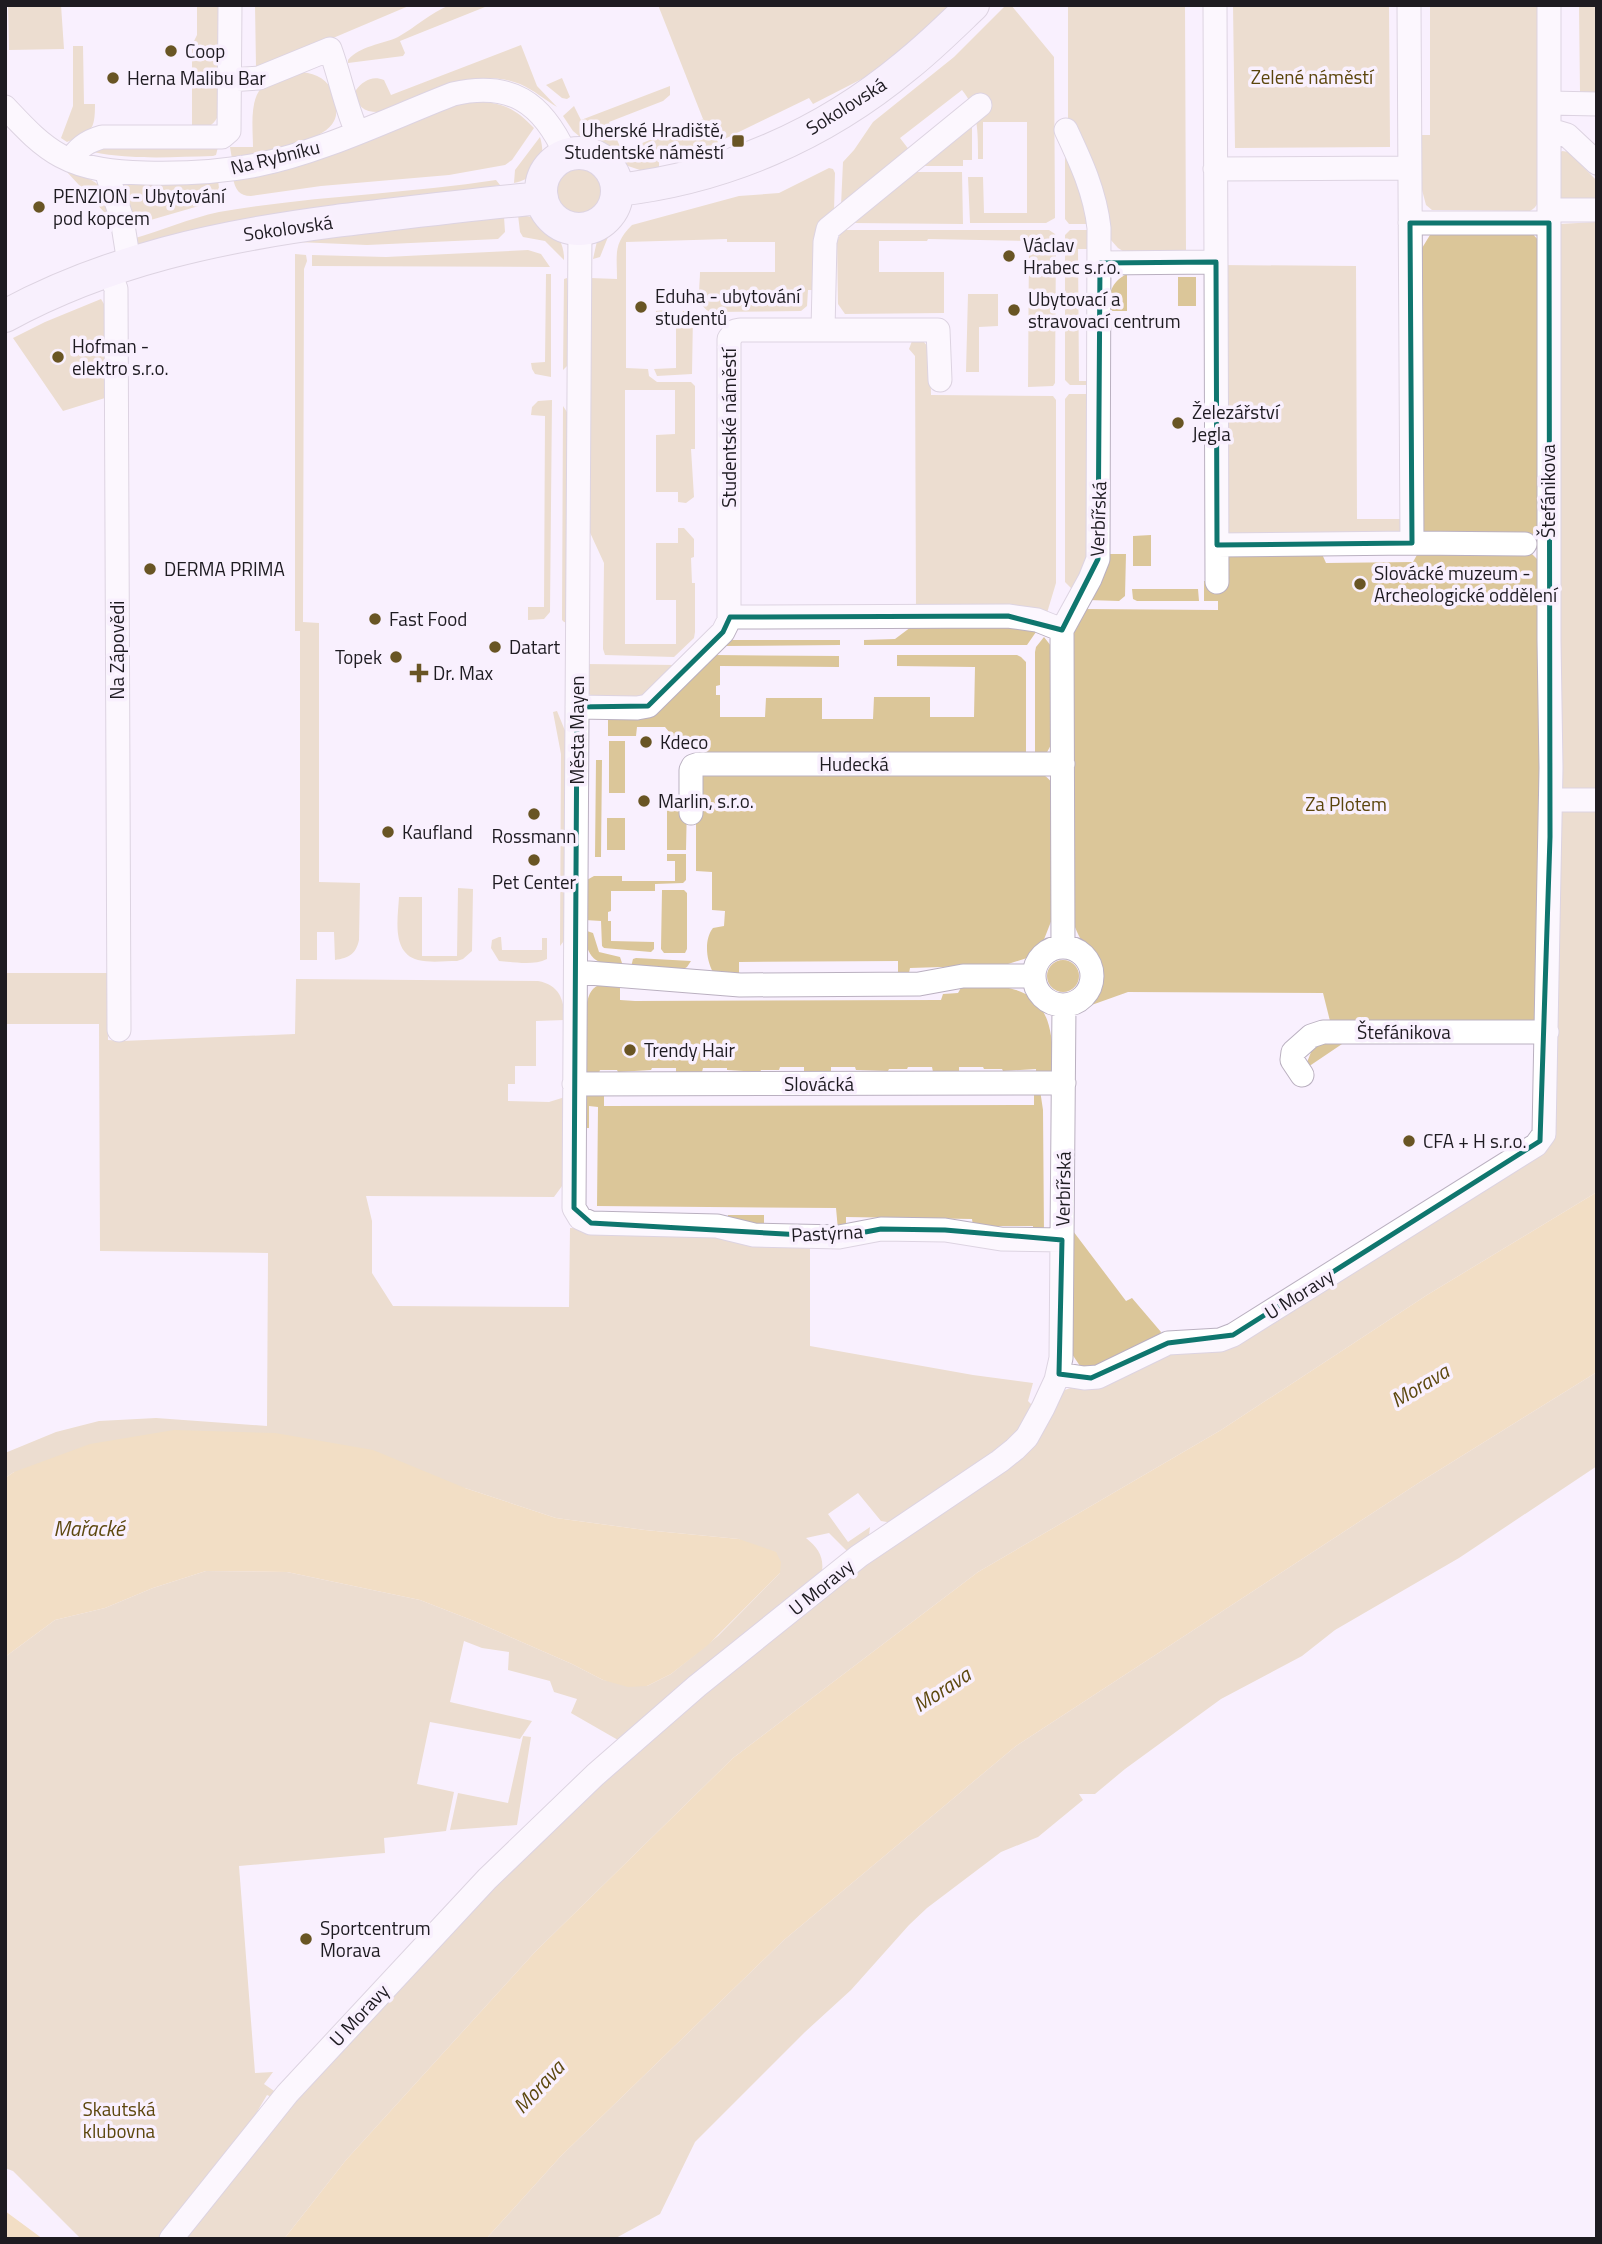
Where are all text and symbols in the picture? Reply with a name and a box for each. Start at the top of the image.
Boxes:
place label: Coop [185,36,225,65]
marker: Coop [163,43,179,59]
park label: Zelené náměstí [1251,62,1375,91]
place label: Herna Malibu Bar [127,63,266,92]
street label: Sokolovská [800,69,892,142]
marker: Herna Malibu Bar [105,70,121,86]
place label: Uherské Hradiště, Studentské náměstí [564,115,726,166]
street label: Na Rybníku [227,131,323,182]
marker: Uherské Hradiště, Studentské náměstí [730,133,746,149]
place label: PENZION - Ubytování pod kopcem [53,181,227,232]
marker: PENZION - Ubytování pod kopcem [31,199,47,215]
street label: Sokolovská [241,207,335,248]
place label: Václav Hrabec s.r.o. [1023,230,1121,281]
marker: Václav Hrabec s.r.o. [1001,248,1017,264]
place label: Eduha - ubytování studentů [655,281,802,332]
place label: Ubytovací a stravovací centrum [1028,284,1181,335]
marker: Eduha - ubytování studentů [633,299,649,315]
marker: Ubytovací a stravovací centrum [1006,302,1022,318]
place label: Hofman - elektro s.r.o. [72,331,169,382]
street label: Studentské náměstí [714,346,743,508]
marker: Hofman - elektro s.r.o. [50,349,66,365]
place label: Železářství Jegla [1192,397,1281,448]
marker: Železářství Jegla [1170,415,1186,431]
street label: Štefánikova [1533,444,1562,538]
street label: Verbířská [1082,480,1113,557]
place label: DERMA PRIMA [164,554,285,583]
place label: Slovácké muzeum - Archeologické oddělení [1374,558,1559,609]
marker: DERMA PRIMA [142,561,158,577]
marker: Slovácké muzeum - Archeologické oddělení [1352,576,1368,592]
street label: Na Zápovědi [102,601,131,699]
place label: Fast Food [389,604,467,633]
marker: Fast Food [367,611,383,627]
place label: Datart [509,632,561,661]
marker: Datart [487,639,503,655]
place label: Topek [335,642,382,671]
marker: Topek [388,649,404,665]
place label: Dr. Max [433,658,494,687]
marker: Dr. Max [411,665,427,681]
street label: Města Mayen [562,676,591,784]
place label: Kdeco [660,727,708,756]
marker: Kdeco [638,734,654,750]
street label: Hudecká [819,749,889,778]
place label: Marlin, s.r.o. [658,786,754,815]
park label: Za Plotem [1305,789,1387,818]
marker: Marlin, s.r.o. [636,793,652,809]
marker: Rossmann [526,806,542,822]
place label: Kaufland [402,817,473,846]
place label: Rossmann [491,821,577,850]
marker: Kaufland [380,824,396,840]
marker: Pet Center [526,852,542,868]
place label: Pet Center [492,867,577,896]
street label: Štefánikova [1357,1017,1451,1046]
place label: Trendy Hair [644,1035,735,1064]
marker: Trendy Hair [622,1042,638,1058]
street label: Slovácká [784,1069,854,1098]
place label: CFA + H s.r.o. [1423,1126,1527,1155]
marker: CFA + H s.r.o. [1401,1133,1417,1149]
street label: Verbířská [1047,1151,1078,1227]
street label: Pastýrna [790,1216,864,1249]
street label: U Moravy [1259,1261,1339,1326]
water label: Morava [1384,1354,1456,1415]
water label: Mařacké [54,1512,127,1544]
street label: U Moravy [782,1551,860,1622]
water label: Morava [906,1658,978,1720]
place label: Sportcentrum Morava [320,1913,431,1964]
marker: Sportcentrum Morava [298,1931,314,1947]
street label: U Moravy [322,1977,395,2053]
water label: Morava [505,2051,573,2120]
park label: Skautská klubovna [82,2094,156,2145]

